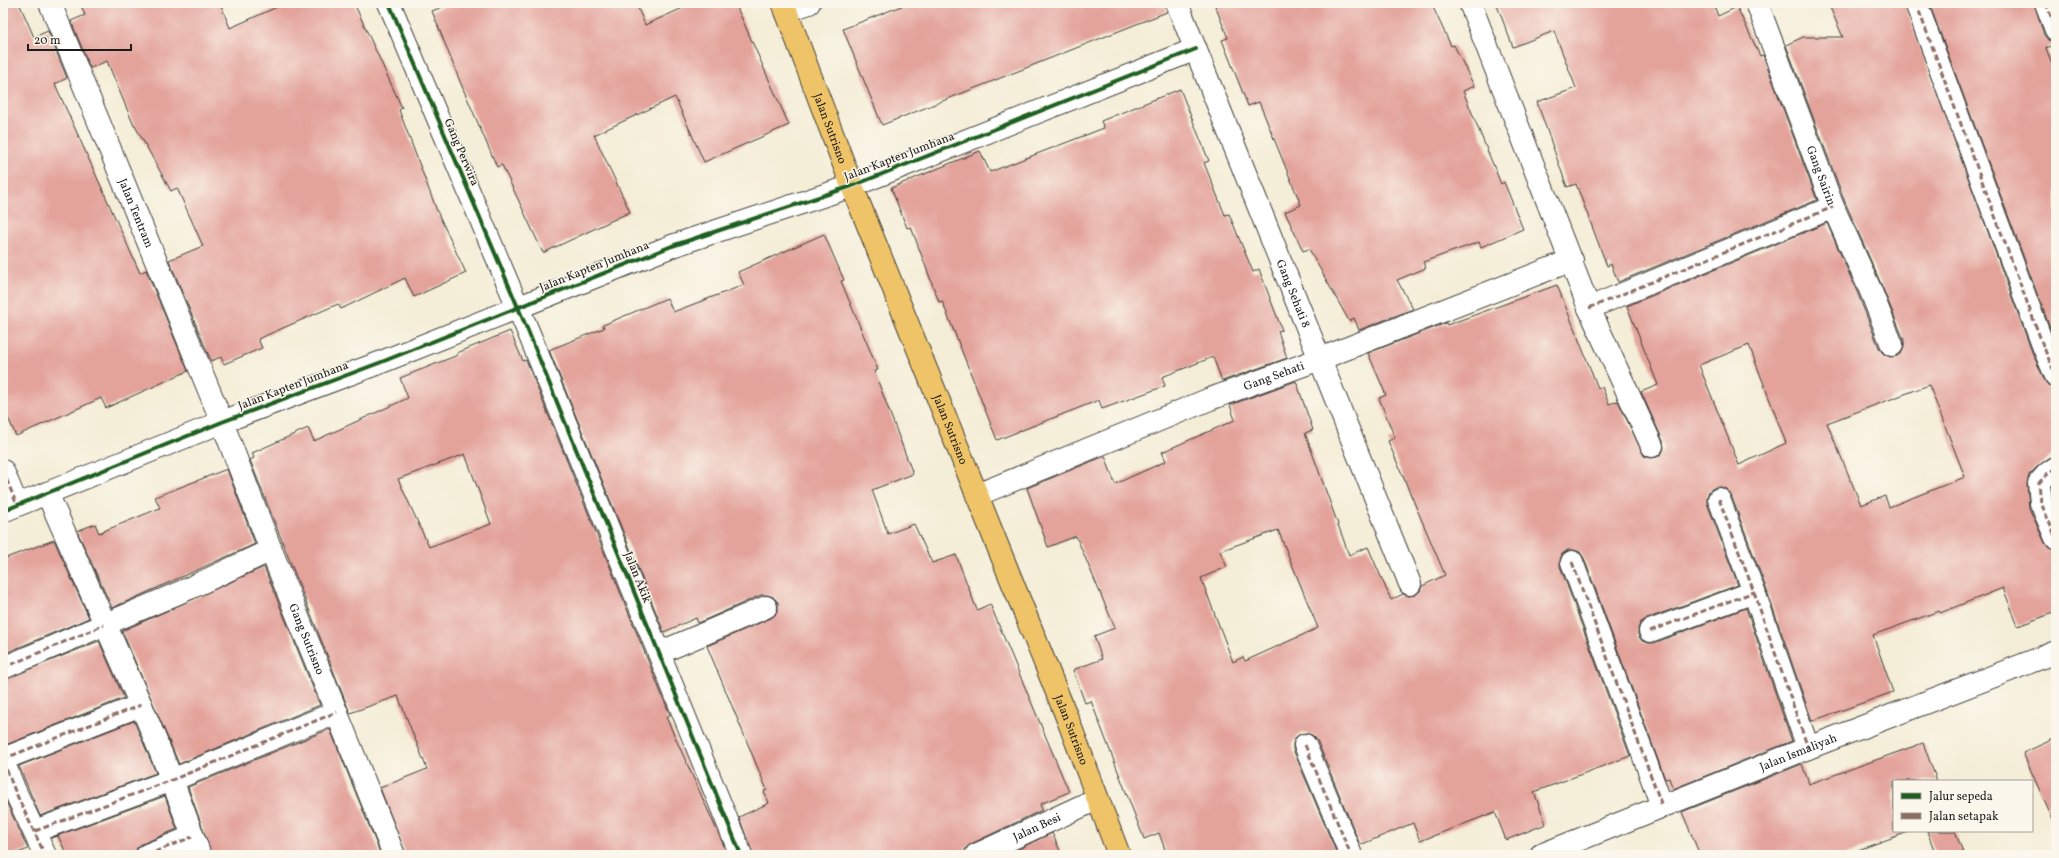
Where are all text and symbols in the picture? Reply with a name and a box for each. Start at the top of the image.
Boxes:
scale bar [28,26,131,52]
text: 20 m [34,33,61,49]
street label: Jalan Sutrisno [809,91,850,166]
street label: Gang Perwira [440,116,482,189]
street label: Jalan Kapten Jumhana [842,128,957,185]
street label: Gang Sairin [1802,144,1839,208]
street label: Jalan Tentram [114,176,157,251]
street label: Jalan Kapten Jumhana [537,238,652,296]
street label: Gang Sehati 8 [1272,257,1313,330]
street label: Jalan Kapten Jumhana [236,357,351,414]
street label: Gang Sehati [1242,358,1307,395]
street label: Jalan Sutrisno [928,392,971,467]
street label: Jalan Akik [620,549,655,606]
street label: Gang Sutrisno [284,601,328,677]
street label: Jalan Sutrisno [1050,693,1091,768]
street label: Jalan Ismaliyah [1757,731,1840,776]
legend [1893,780,2033,832]
text: Jalur sepeda [1929,789,1993,805]
text: Jalan setapak [1929,809,1999,825]
street label: Jalan Besi [1011,810,1064,846]

